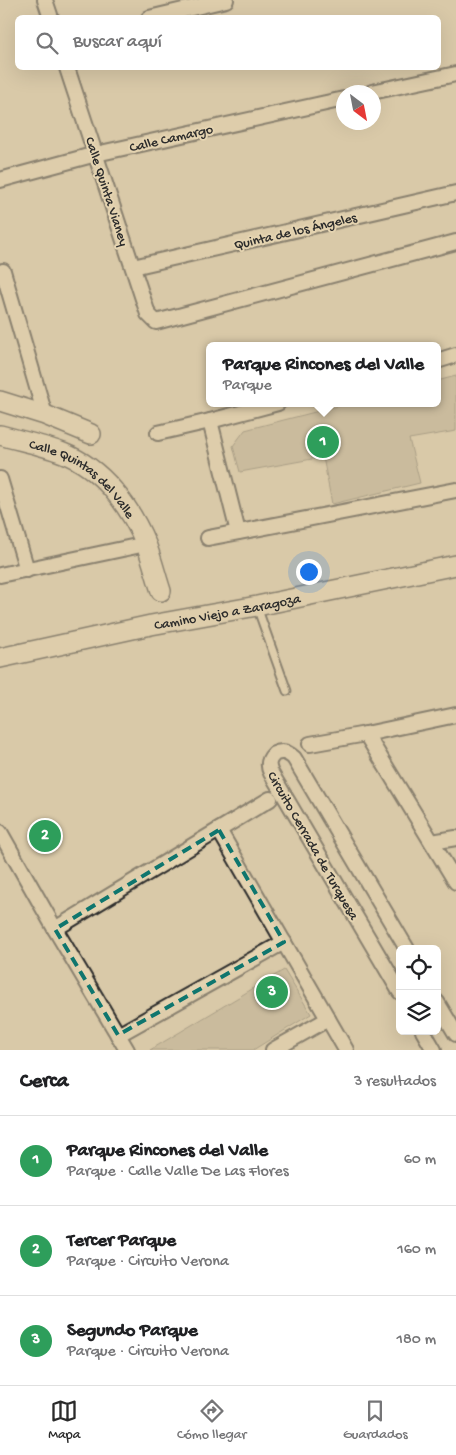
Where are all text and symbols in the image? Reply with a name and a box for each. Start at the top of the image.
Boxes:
search box [15,15,441,70]
icon: search [33,29,61,57]
text: Buscar aquí [73,31,162,54]
north arrow [336,85,381,130]
street label: Calle Camargo [128,122,215,157]
street label: Calle Quinta Vianey [80,135,131,249]
street label: Quinta de los Ángeles [232,210,359,255]
popup [206,342,441,407]
text: Parque Rincones del Valle [223,354,424,377]
text: Parque [223,377,272,396]
pin: 1 [307,423,339,461]
street label: Calle Quintas del Valle [27,437,138,523]
your location [296,559,322,585]
street label: Camino Viejo a Zaragoza [153,591,303,635]
street label: Circuito Cerrada de Turquesa [262,769,362,925]
pin: 2 [29,817,61,855]
map controls [396,945,441,1035]
button: locate [396,945,441,990]
pin: 3 [256,973,288,1011]
button: layers [396,990,441,1035]
text: Cerca [20,1070,68,1095]
text: 3 resultados [354,1073,436,1092]
text: Parque Rincones del Valle [67,1140,268,1163]
text: 1 [33,1151,39,1170]
text: 60 m [404,1151,436,1170]
text: Parque · Calle Valle De Las Flores [67,1163,289,1182]
text: Tercer Parque [67,1230,176,1253]
text: 2 [32,1241,40,1260]
text: 160 m [397,1241,436,1260]
text: Parque · Circuito Verona [67,1253,229,1272]
text: Segundo Parque [67,1320,198,1343]
text: 3 [32,1331,40,1350]
text: 180 m [397,1331,436,1350]
text: Parque · Circuito Verona [67,1343,229,1362]
tab: Mapa [48,1397,80,1444]
tab: Cómo llegar [177,1397,246,1444]
tab: Guardados [343,1397,408,1444]

